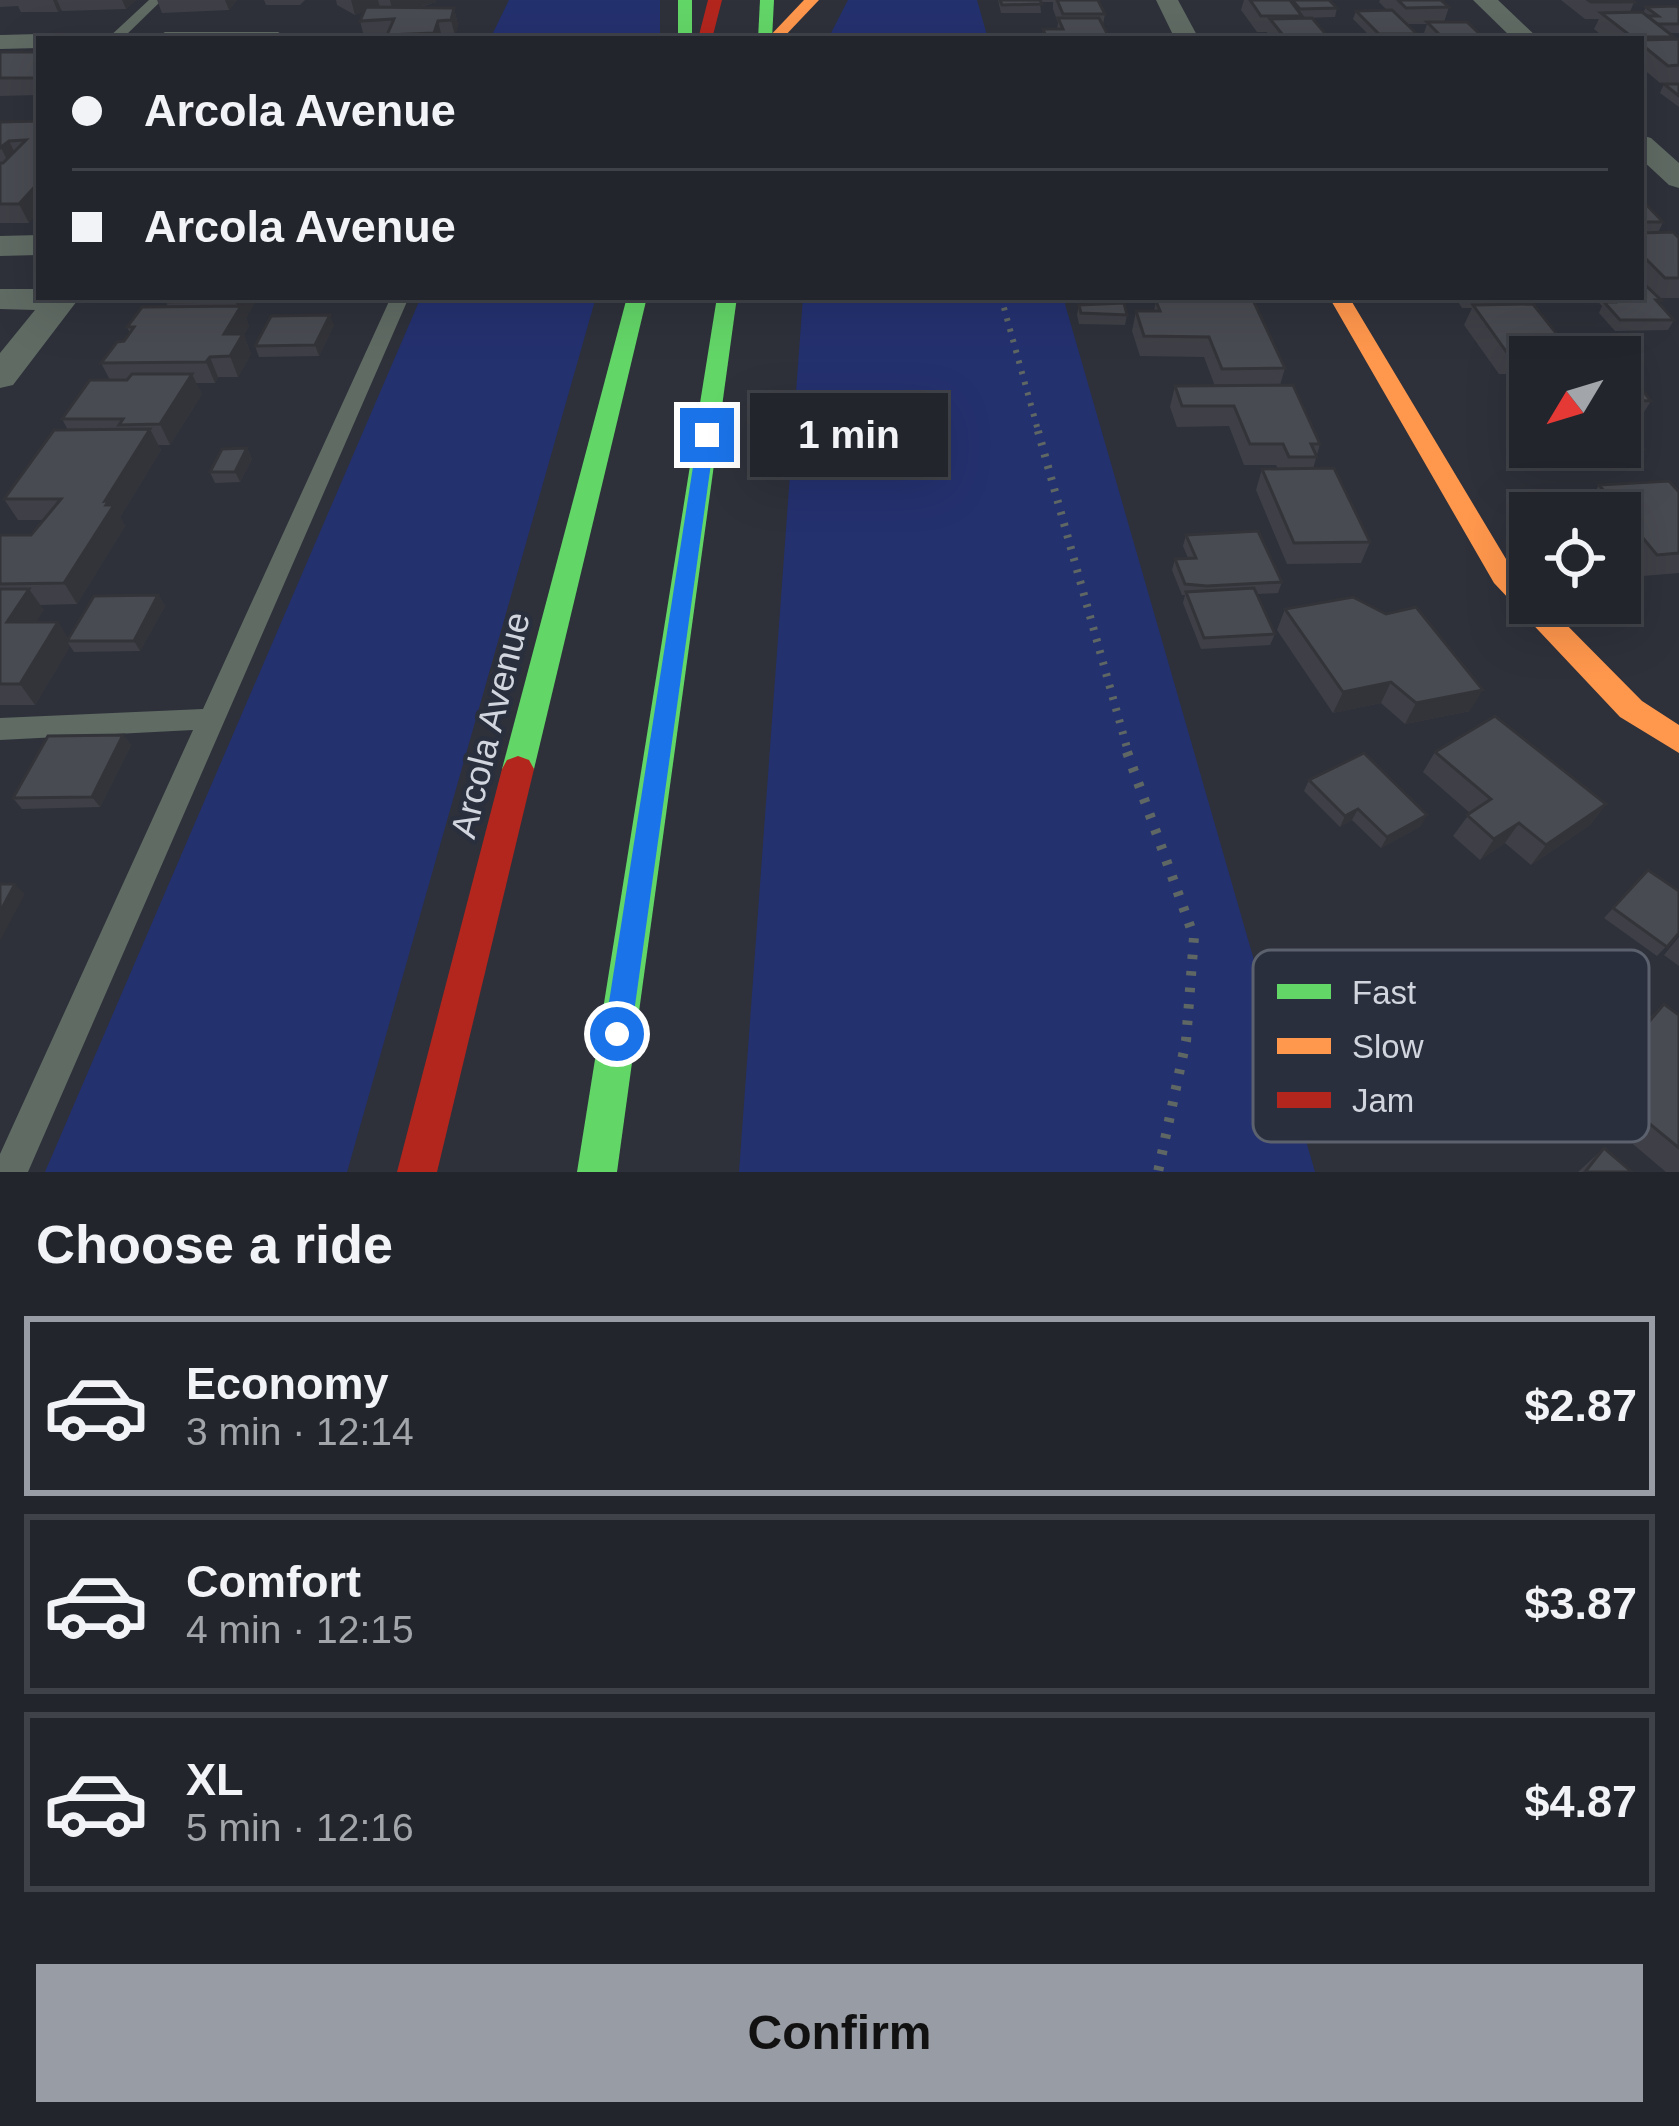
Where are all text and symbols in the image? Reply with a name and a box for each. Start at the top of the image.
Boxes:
text: Arcola Avenue [144,85,456,136]
text: Arcola Avenue [144,201,456,252]
north arrow [1509,336,1641,468]
map controls [1509,336,1641,624]
callout: 1 min [749,393,947,477]
route end [680,408,734,462]
text: 1 min [798,413,900,456]
button: locate [1509,492,1641,624]
street label: Arcola Avenue [442,608,538,842]
legend [1253,950,1649,1142]
text: Fast [1352,974,1416,1011]
route start [590,1007,644,1061]
text: Slow [1352,1028,1424,1065]
text: Jam [1352,1082,1414,1119]
text: Choose a ride [36,1214,393,1274]
icon: car [42,1352,150,1460]
text: Economy [186,1358,389,1409]
text: $2.87 [1524,1380,1637,1431]
text: 3 min · 12:14 [186,1410,414,1453]
icon: car [42,1550,150,1658]
text: Comfort [186,1556,361,1607]
text: $3.87 [1524,1578,1637,1629]
text: 4 min · 12:15 [186,1608,414,1651]
icon: car [42,1748,150,1856]
text: XL [186,1754,244,1805]
text: $4.87 [1524,1776,1637,1827]
text: 5 min · 12:16 [186,1806,414,1849]
button: Confirm [36,1964,1643,2102]

